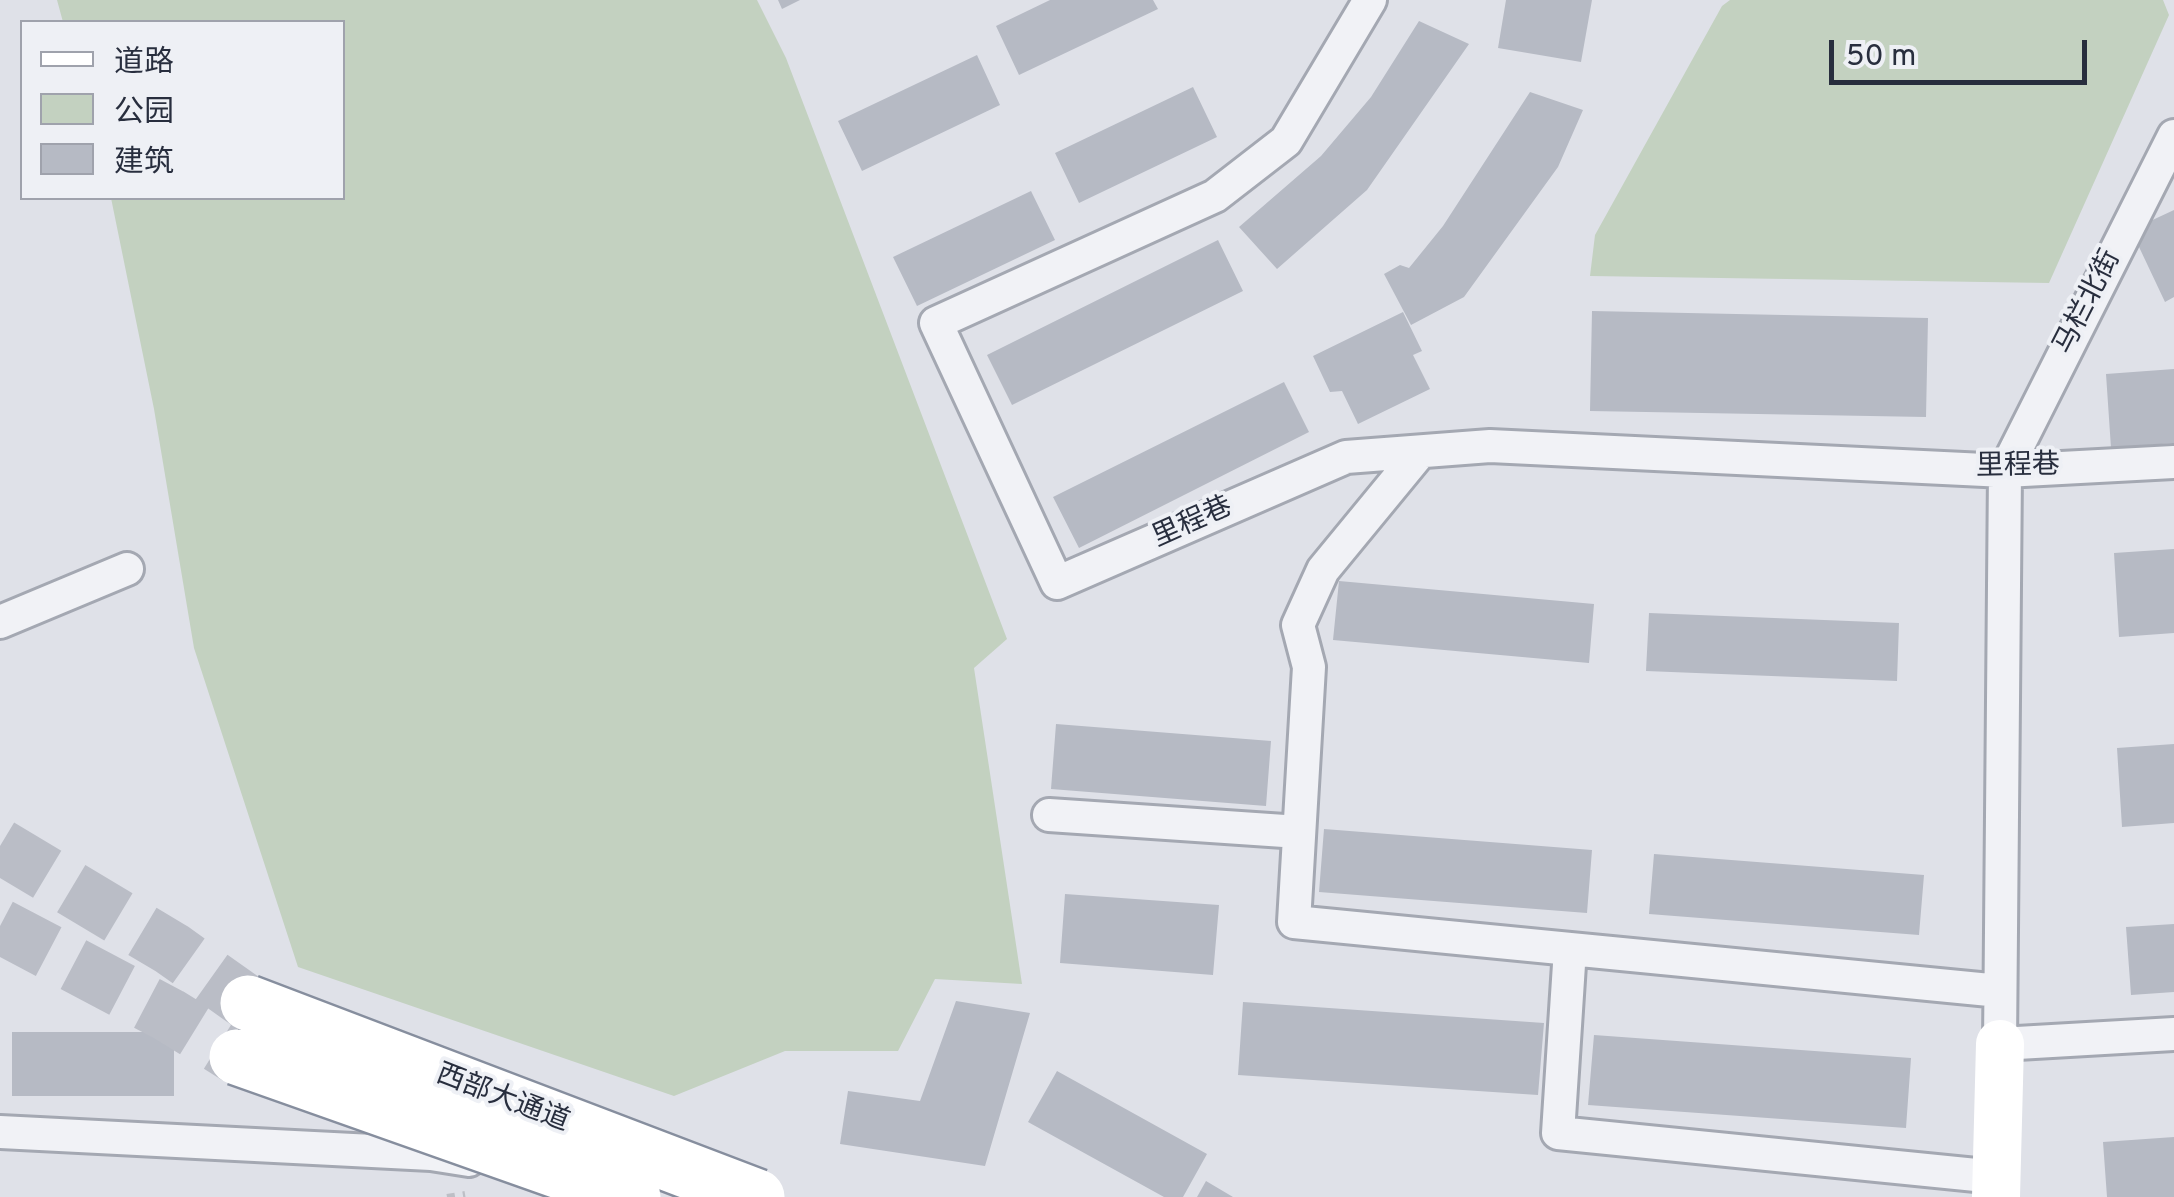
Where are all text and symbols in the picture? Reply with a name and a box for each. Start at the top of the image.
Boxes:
legend [20,20,345,200]
scale bar [1834,20,2092,82]
text: 50 m [1846,39,1916,76]
text: 道路 [114,45,174,82]
text: 公园 [114,95,174,132]
text: 建筑 [114,145,174,182]
street label: 马栏北街 [2049,245,2129,361]
street label: 里程巷 [1976,450,2060,486]
street label: 里程巷 [1148,492,1238,556]
street label: 西部大通道 [431,1059,573,1141]

